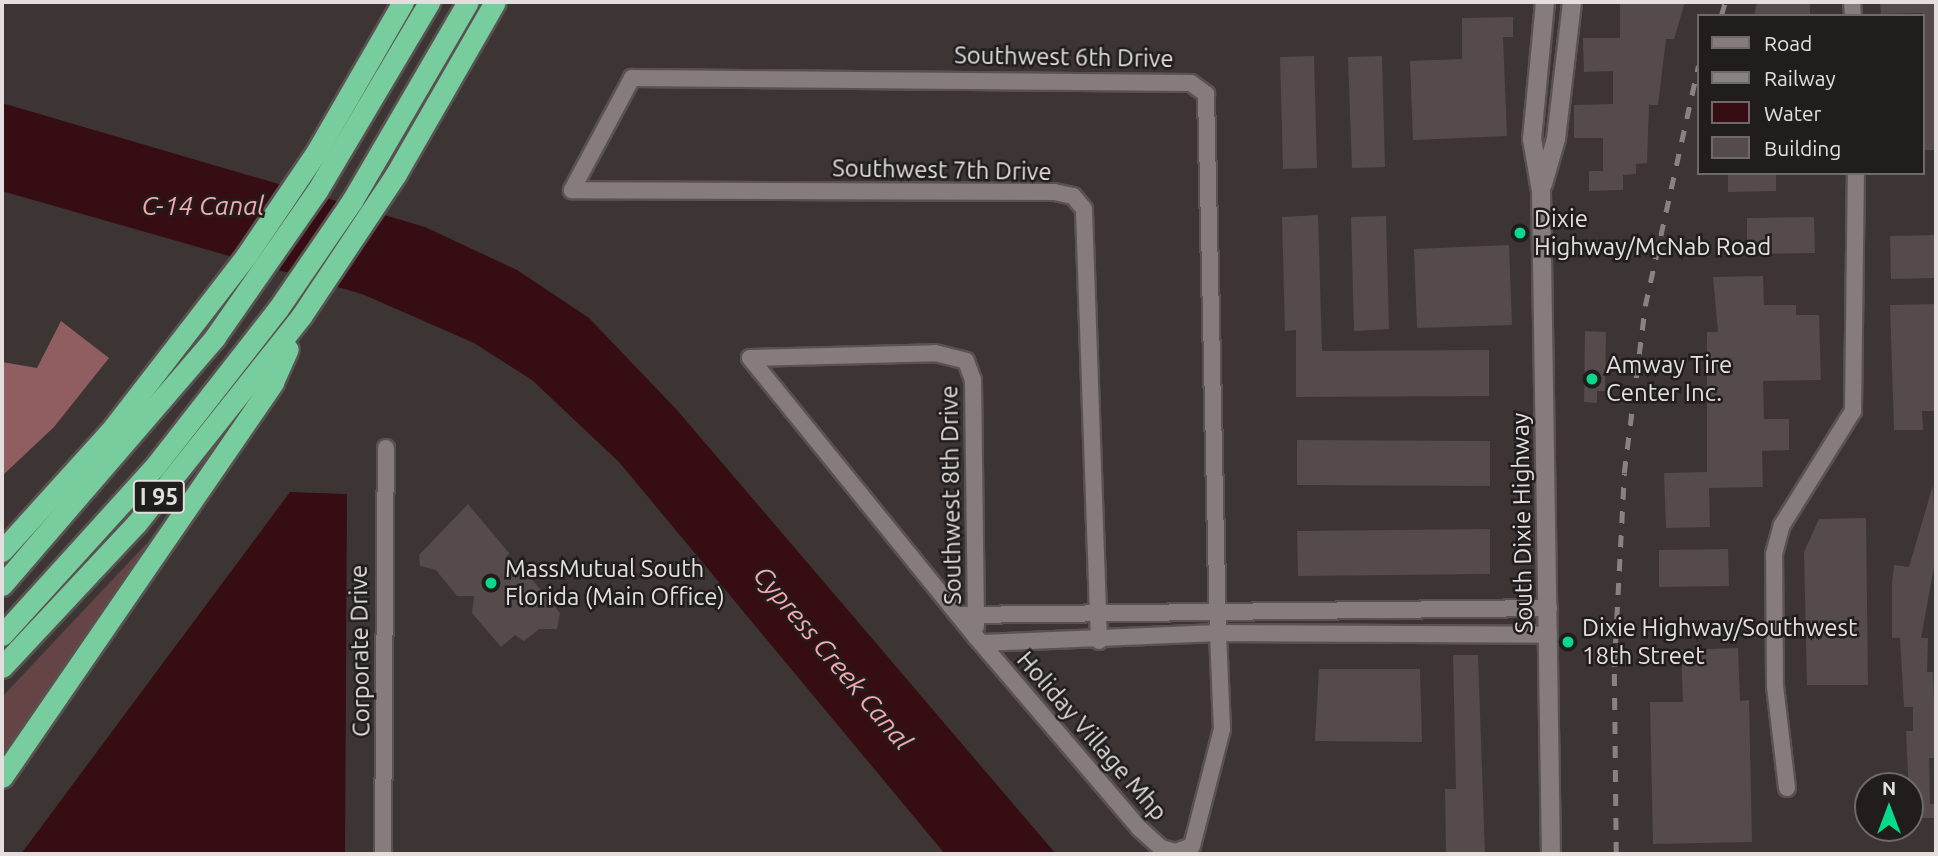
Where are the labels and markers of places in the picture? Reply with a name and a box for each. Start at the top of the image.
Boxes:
place label: Dixie Highway/McNab Road [1534,205,1771,261]
marker: Dixie Highway/McNab Road [1512,225,1528,241]
place label: Amway Tire Center Inc. [1606,351,1732,407]
marker: Amway Tire Center Inc. [1584,371,1600,387]
place label: MassMutual South Florida (Main Office) [505,555,725,611]
marker: MassMutual South Florida (Main Office) [483,575,499,591]
place label: Dixie Highway/Southwest 18th Street [1582,614,1857,670]
marker: Dixie Highway/Southwest 18th Street [1560,634,1576,650]

